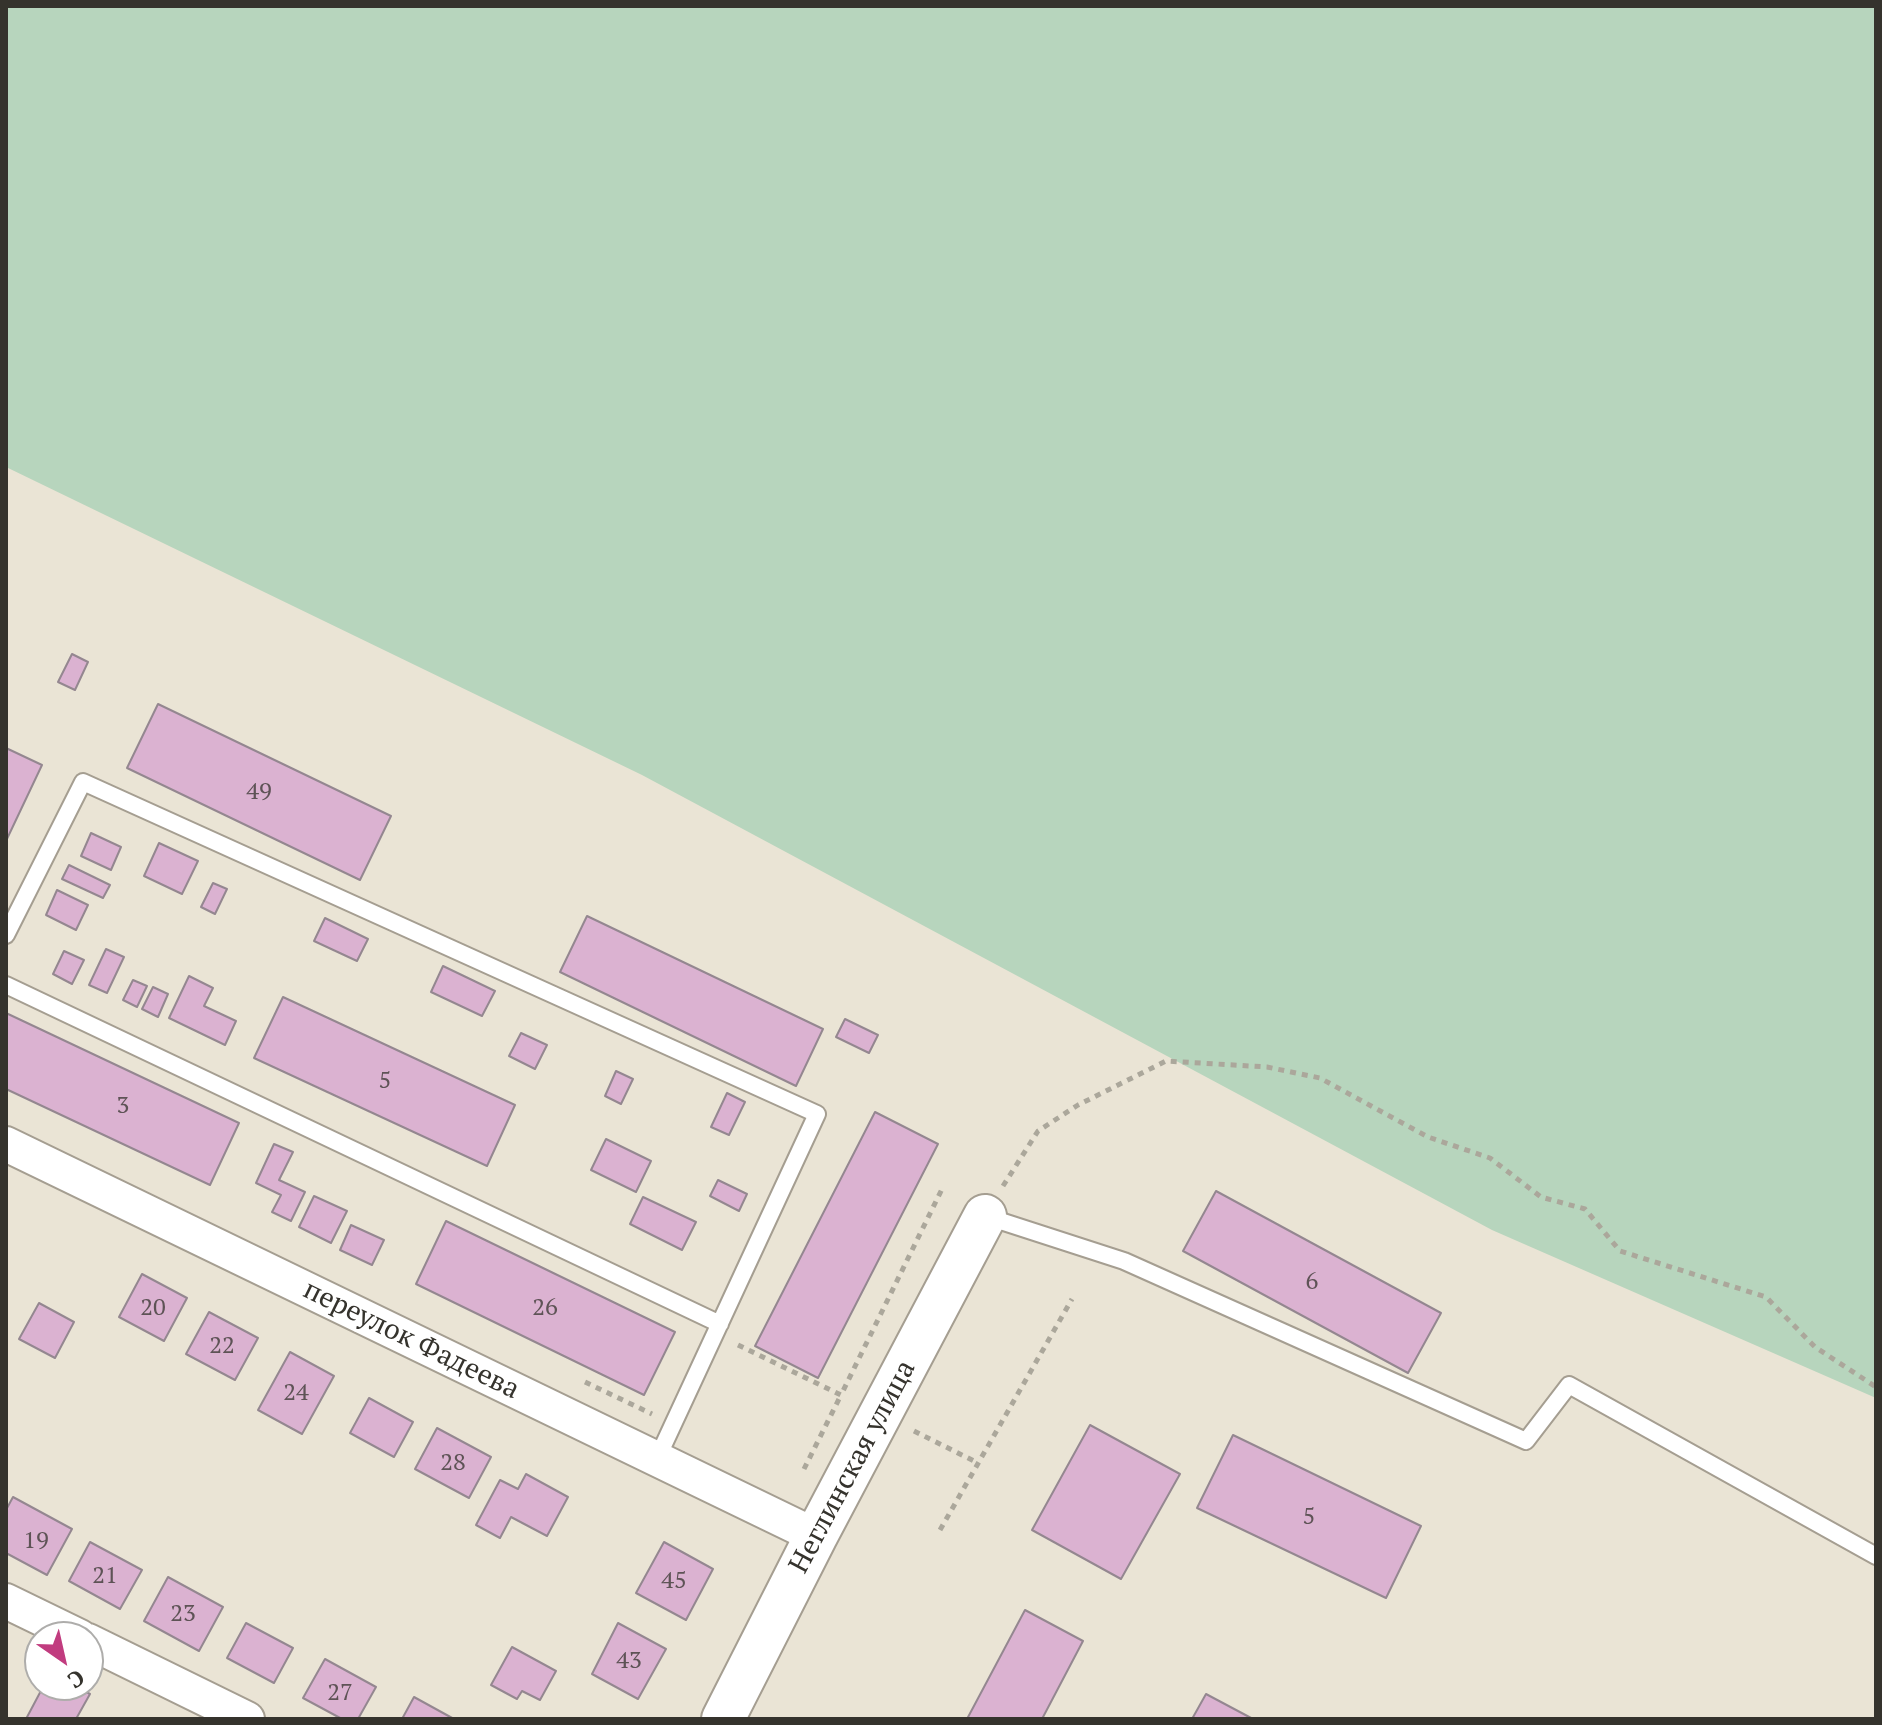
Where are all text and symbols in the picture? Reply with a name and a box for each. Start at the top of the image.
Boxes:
house number: 49 [246,778,272,806]
house number: 5 [379,1067,391,1095]
house number: 3 [117,1092,129,1120]
house number: 6 [1306,1268,1318,1296]
street label: переулок Фадеева [298,1273,524,1407]
house number: 20 [140,1294,166,1322]
house number: 26 [532,1294,558,1322]
house number: 22 [209,1332,235,1360]
street label: Неглинская улица [783,1355,923,1579]
house number: 24 [283,1379,309,1407]
house number: 28 [440,1449,466,1477]
house number: 5 [1303,1503,1315,1531]
house number: 19 [23,1527,49,1555]
house number: 21 [92,1562,118,1590]
house number: 45 [661,1567,687,1595]
house number: 23 [170,1600,196,1628]
north arrow [24,1621,104,1701]
house number: 43 [616,1647,642,1675]
text: С [63,1664,91,1696]
house number: 27 [327,1679,353,1707]

